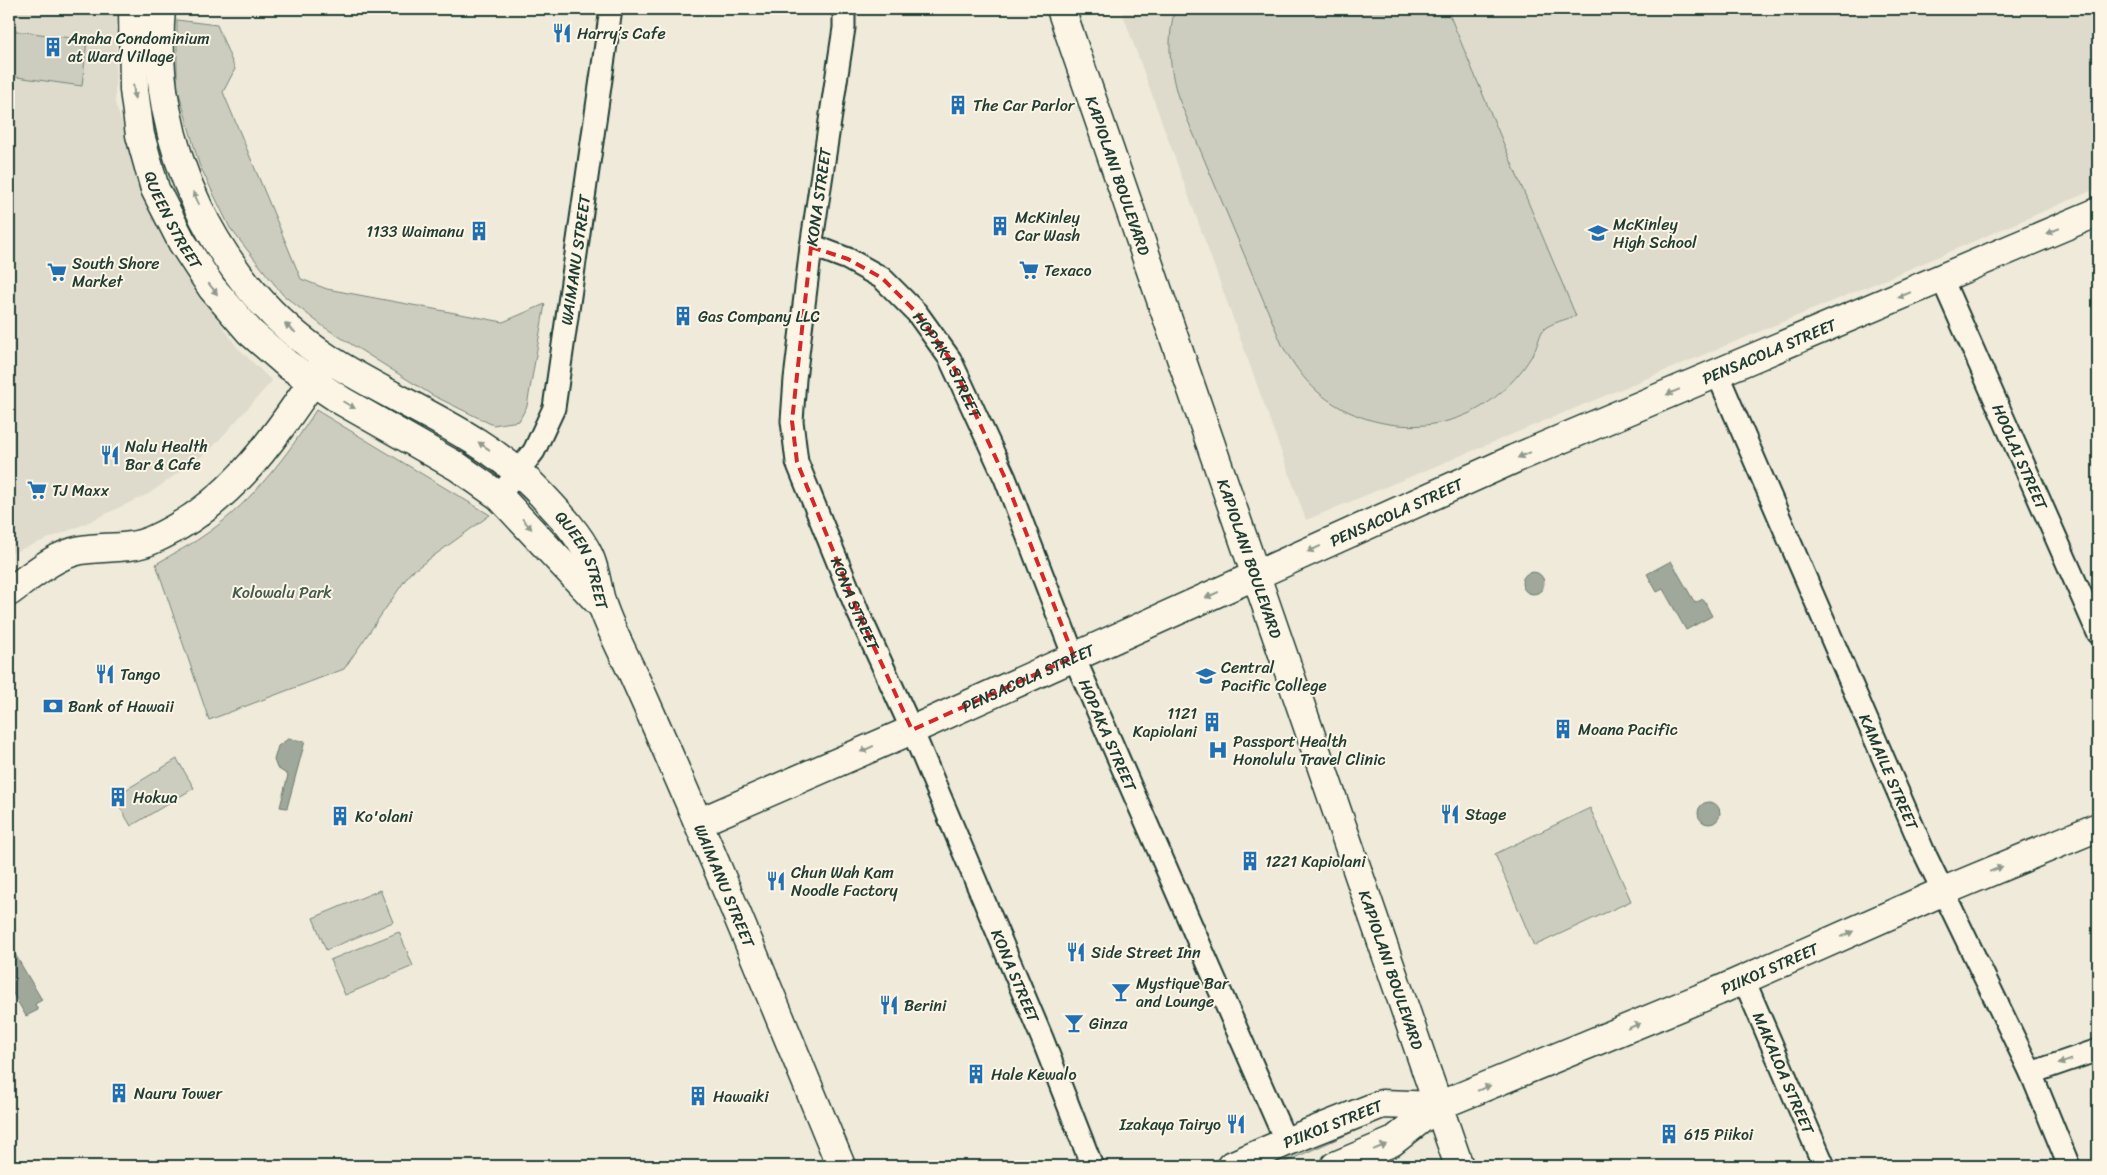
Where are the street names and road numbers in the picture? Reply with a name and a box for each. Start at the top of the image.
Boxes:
street label: KAPIOLANI BOULEVARD [1077,92,1159,260]
street label: KONA STREET [797,145,840,248]
street label: QUEEN STREET [136,168,210,276]
street label: WAIMANU STREET [552,192,599,327]
street label: HOPAKA STREET [905,305,990,424]
street label: PENSACOLA STREET [1697,310,1842,393]
street label: HOOLAI STREET [1984,399,2056,515]
street label: PENSACOLA STREET [1325,469,1469,555]
street label: KAPIOLANI BOULEVARD [1209,475,1291,643]
street label: QUEEN STREET [547,504,617,614]
street label: KONA STREET [822,553,888,656]
street label: PENSACOLA STREET [957,635,1100,721]
street label: HOPAKA STREET [1070,674,1145,797]
street label: KAMAILE STREET [1851,709,1927,836]
street label: WAIMANU STREET [685,820,764,953]
street label: KAPIOLANI BOULEVARD [1350,886,1432,1054]
street label: KONA STREET [983,925,1048,1028]
street label: PIIKOI STREET [1716,934,1824,1003]
street label: MAKALOA STREET [1744,1007,1823,1140]
street label: PIIKOI STREET [1279,1091,1388,1157]

